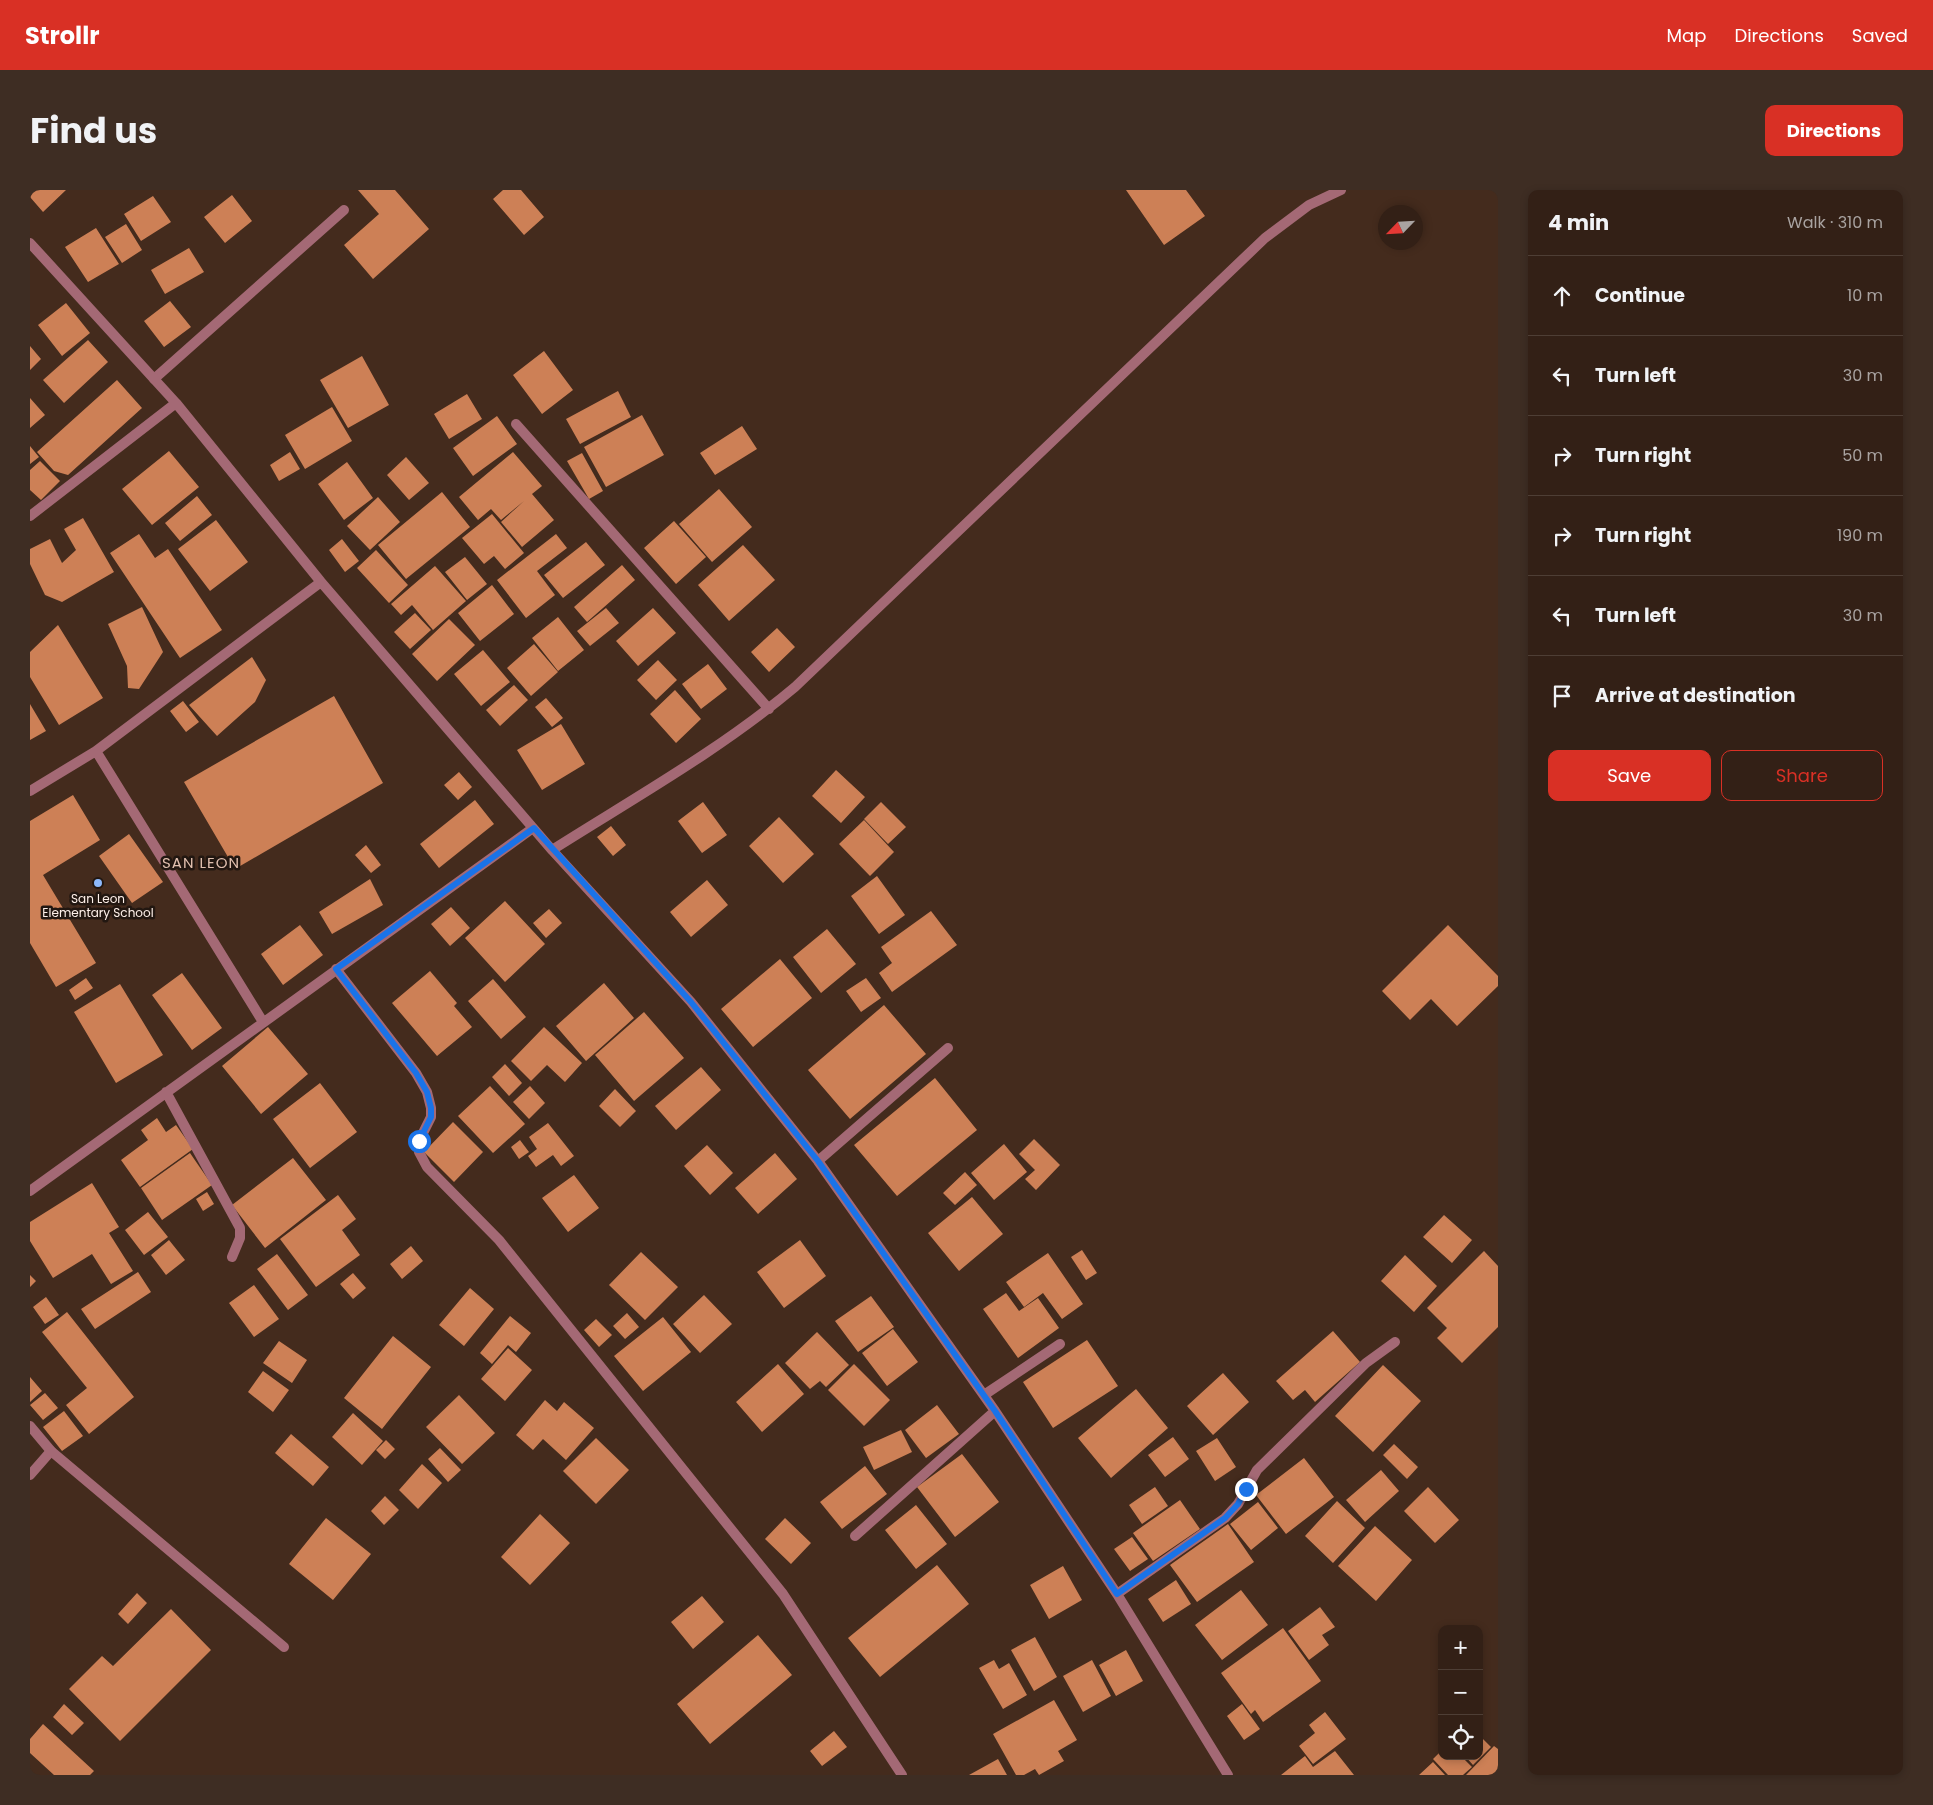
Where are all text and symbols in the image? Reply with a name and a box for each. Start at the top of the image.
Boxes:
text: Strollr [25,19,100,52]
text: Map [1667,23,1706,48]
text: Directions [1734,23,1824,48]
text: Saved [1852,23,1908,48]
button: Directions [1765,105,1903,156]
text: Find us [30,106,157,155]
north arrow [1378,205,1423,250]
text: 4 min [1548,208,1609,237]
text: Walk · 310 m [1787,211,1883,234]
icon: ahead [1548,282,1576,310]
text: Continue [1595,282,1685,309]
text: 10 m [1847,284,1883,307]
icon: left [1548,362,1576,390]
text: Turn left [1595,362,1676,389]
text: 30 m [1843,364,1883,387]
icon: right [1548,442,1576,470]
text: Turn right [1595,442,1691,469]
text: 50 m [1842,444,1883,467]
icon: right [1548,522,1576,550]
text: Turn right [1595,522,1691,549]
text: 190 m [1837,524,1883,547]
icon: left [1548,602,1576,630]
text: Turn left [1595,602,1676,629]
text: 30 m [1843,604,1883,627]
icon: arrive [1548,682,1576,710]
text: Arrive at destination [1595,682,1796,709]
button: Save [1548,750,1711,801]
button: Share [1721,750,1883,801]
district label: SAN LEON [162,852,240,873]
marker: San Leon Elementary School [92,877,104,889]
place label: San Leon Elementary School [42,890,154,921]
route start [408,1130,431,1153]
route end [1235,1478,1258,1501]
map controls [1438,1625,1483,1760]
button: + [1438,1625,1483,1670]
button: − [1438,1670,1483,1715]
button: locate [1438,1715,1483,1760]

